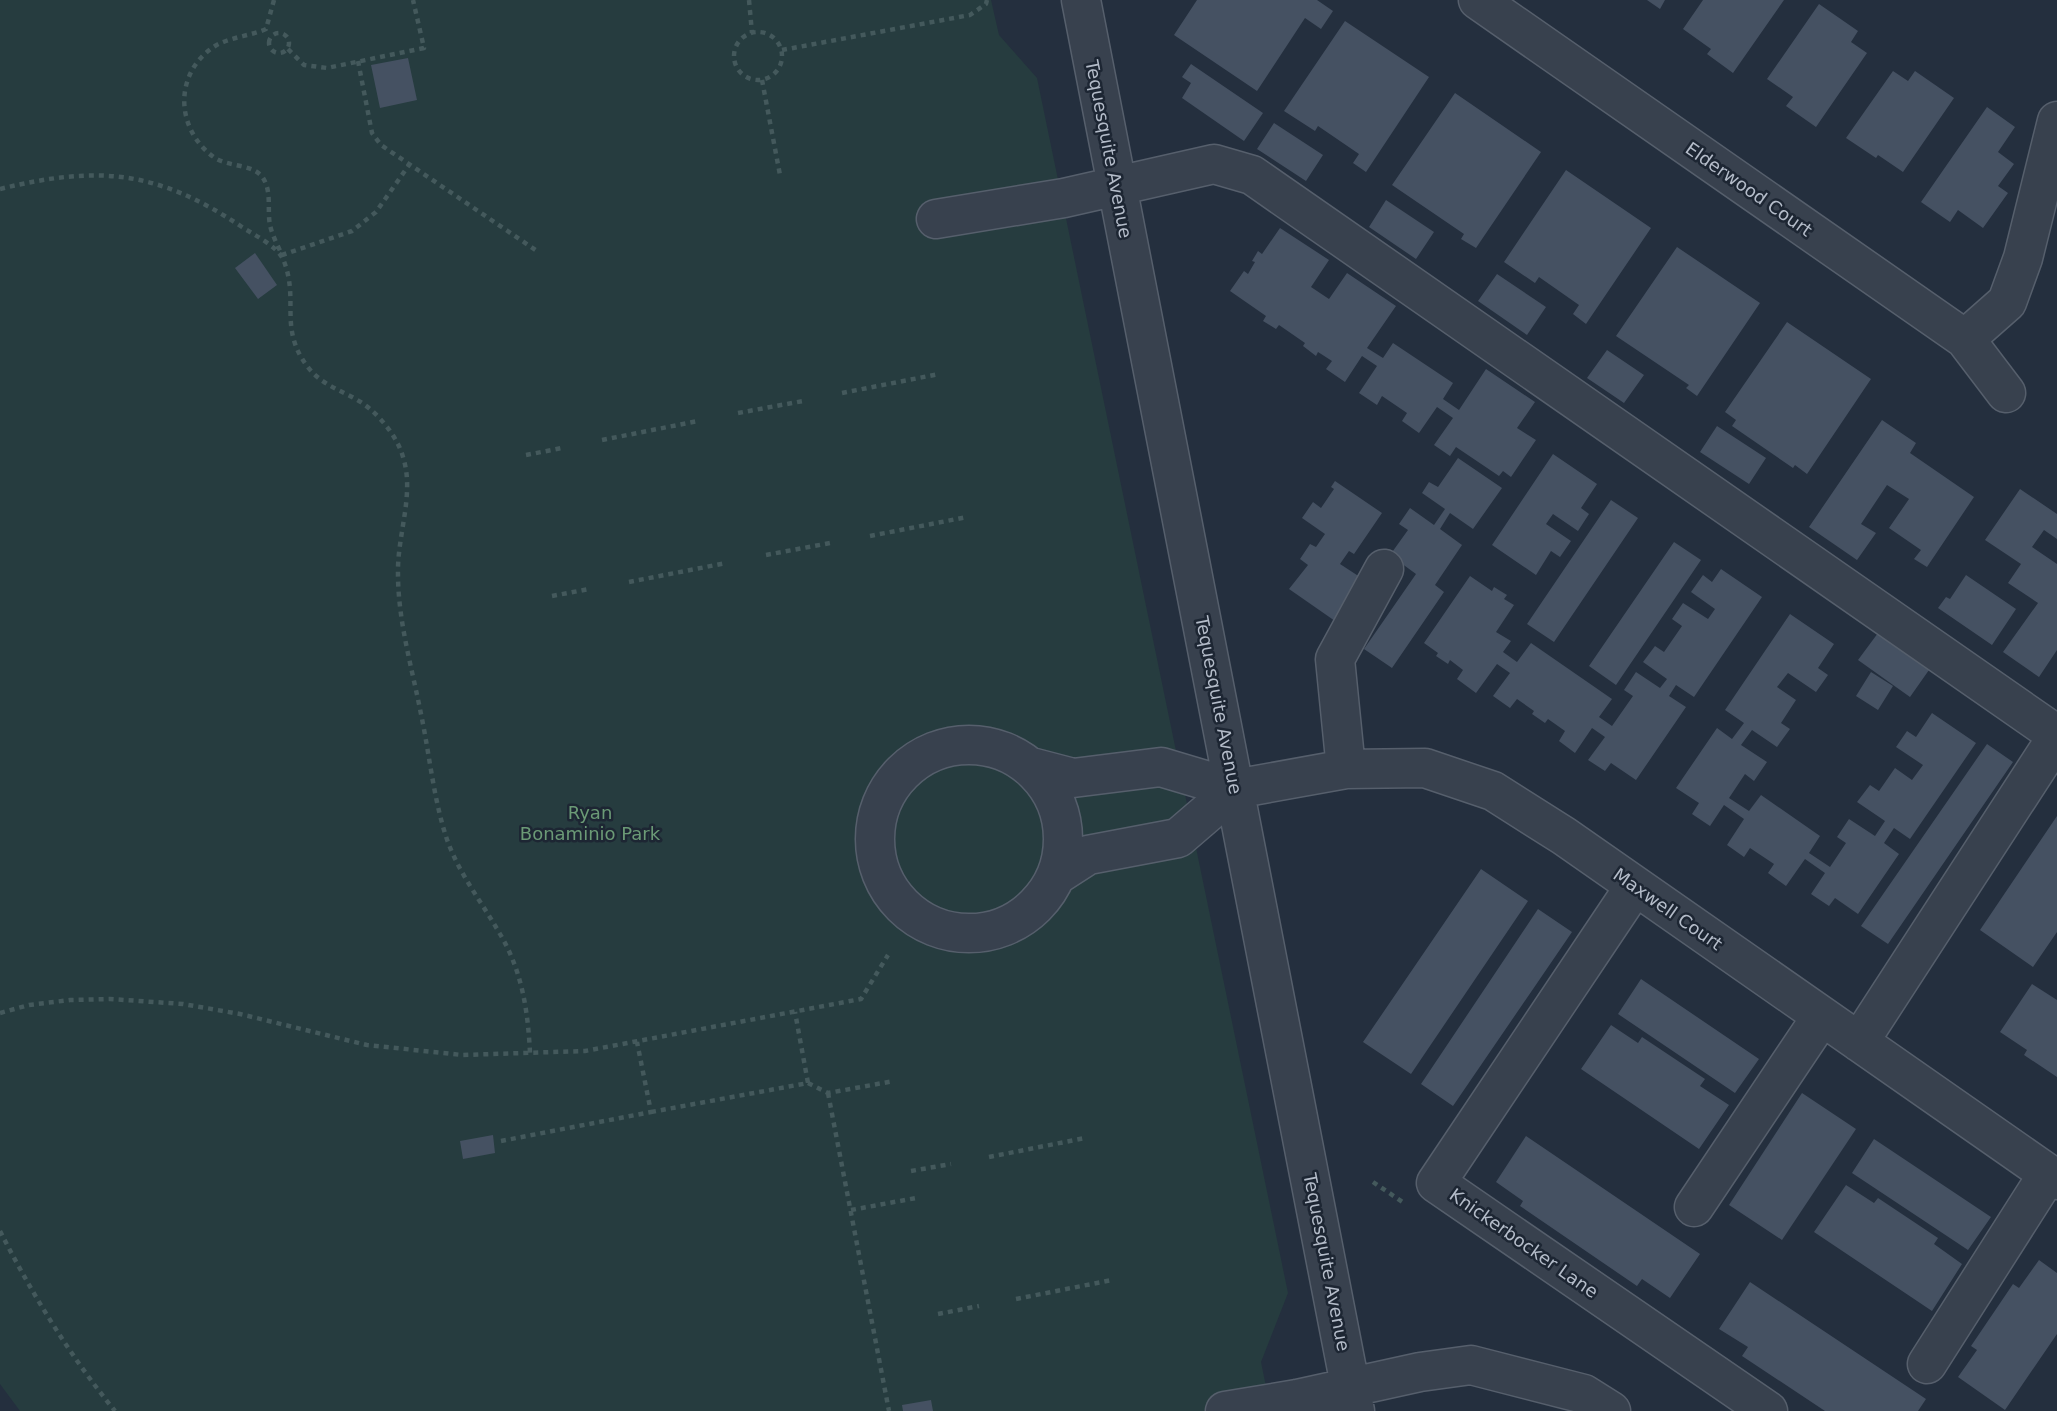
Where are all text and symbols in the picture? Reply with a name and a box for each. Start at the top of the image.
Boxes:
street label: Tequesquite Avenue [1081,57,1137,240]
street label: Elderwood Court [1682,137,1816,241]
street label: Tequesquite Avenue [1191,613,1247,796]
park label: Ryan Bonaminio Park [520,802,661,844]
street label: Maxwell Court [1609,864,1727,954]
street label: Tequesquite Avenue [1299,1170,1355,1353]
street label: Knickerbocker Lane [1446,1184,1602,1302]

